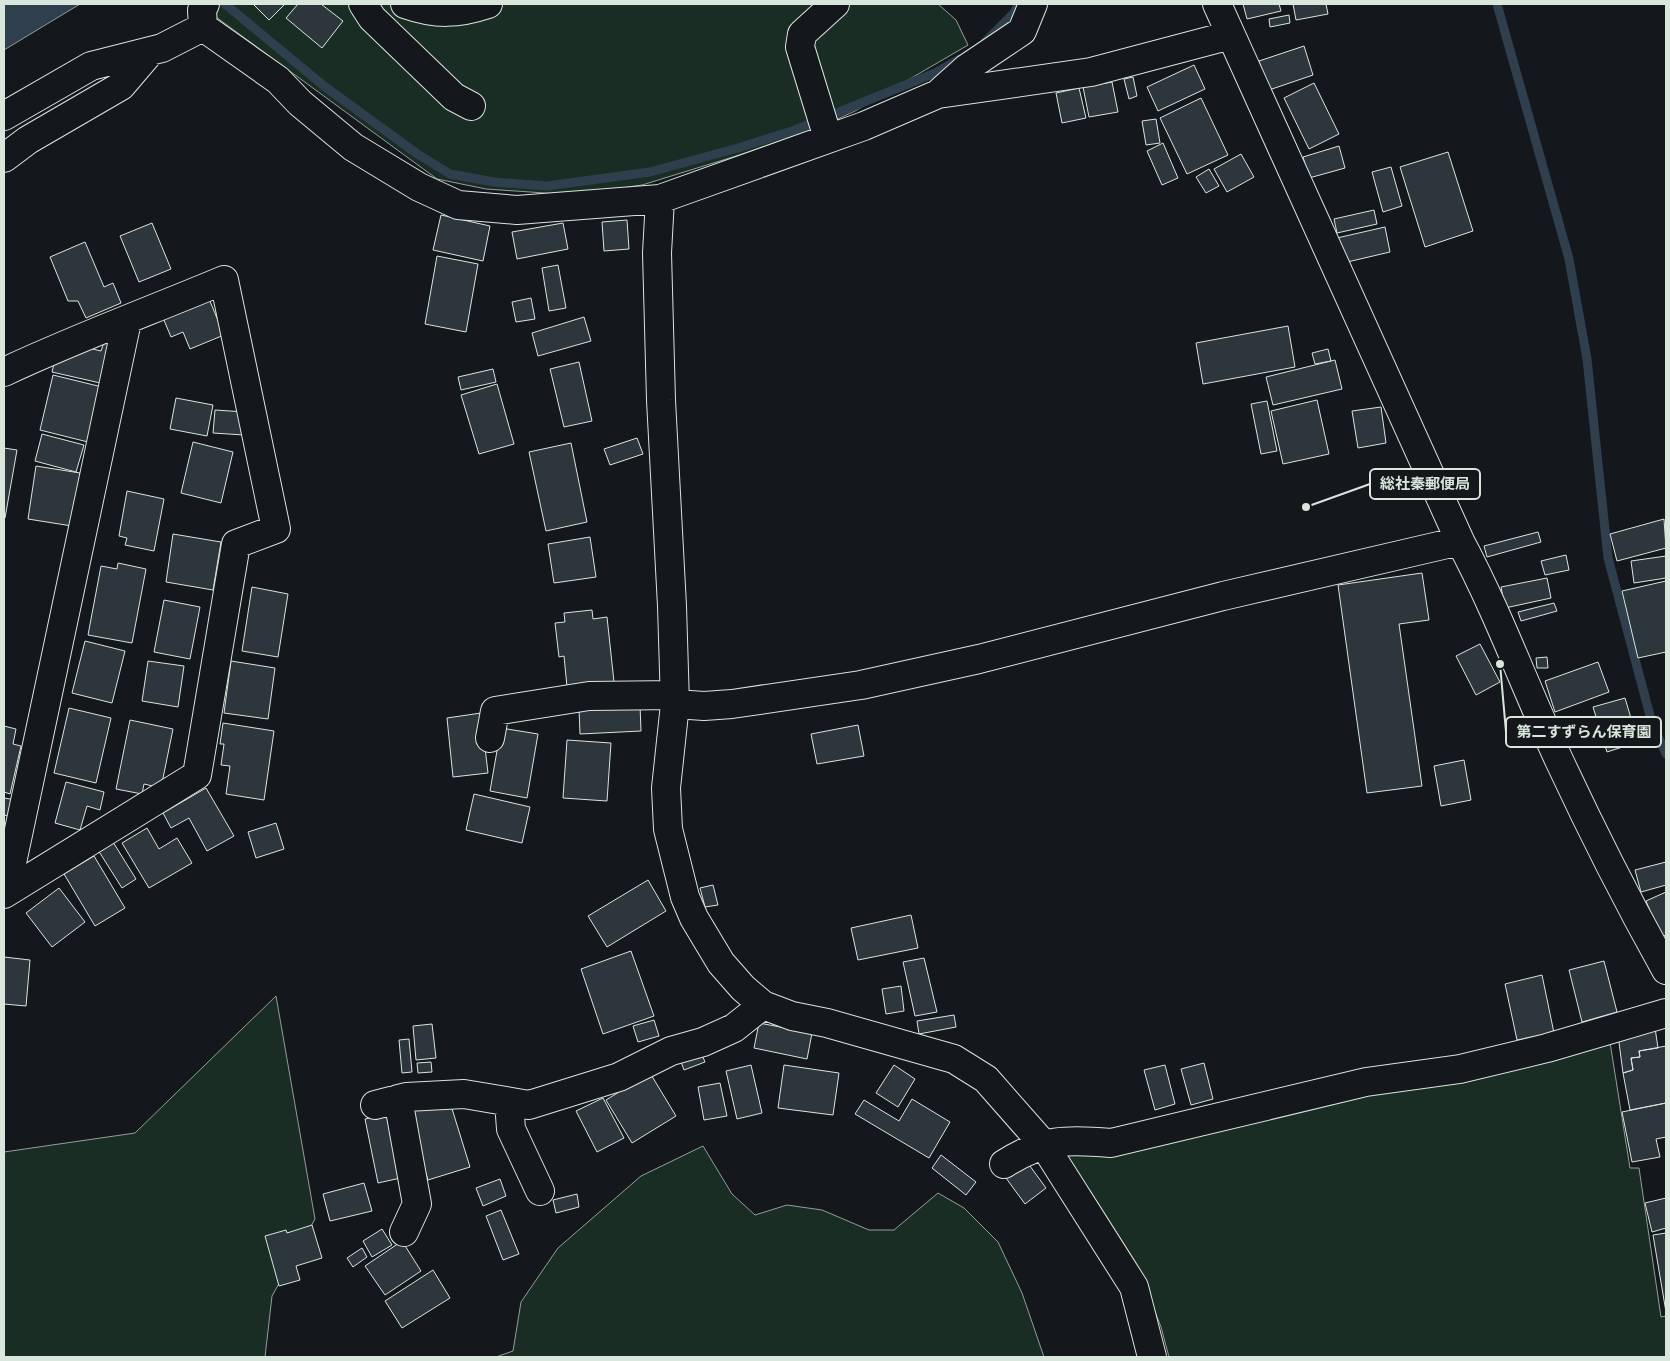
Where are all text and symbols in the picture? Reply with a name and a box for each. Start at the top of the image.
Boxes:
callout: 総社秦郵便局 [1370,469,1480,499]
text: 総社秦郵便局 [1380,475,1470,492]
callout: 第二すずらん保育園 [1506,717,1661,747]
text: 第二すずらん保育園 [1516,723,1652,740]

